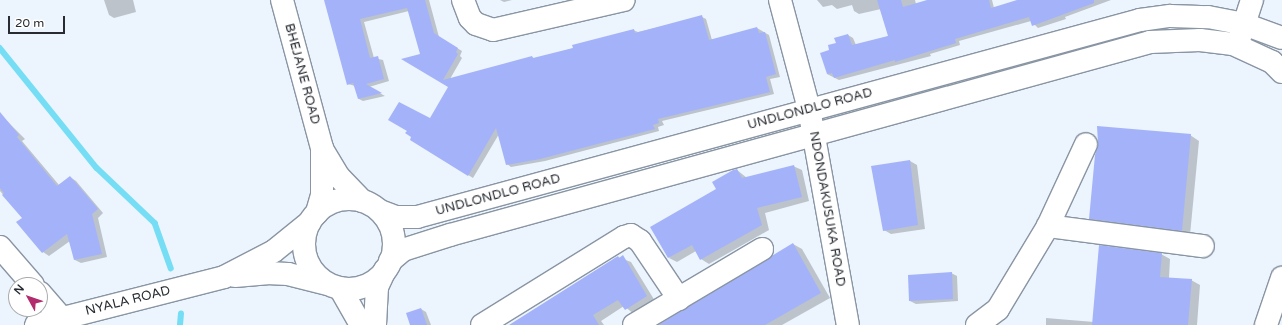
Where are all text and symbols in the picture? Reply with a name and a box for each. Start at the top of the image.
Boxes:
scale bar [10,8,67,34]
text: 20 m [15,16,44,30]
street label: BHEJANE ROAD [281,22,323,126]
street label: UNDLONDLO ROAD [746,85,874,133]
street label: NDONDAKUSUKA ROAD [806,130,848,288]
street label: UNDLONDLO ROAD [434,171,562,219]
north arrow [8,277,48,317]
text: N [11,282,27,297]
street label: NYALA ROAD [84,283,172,319]

